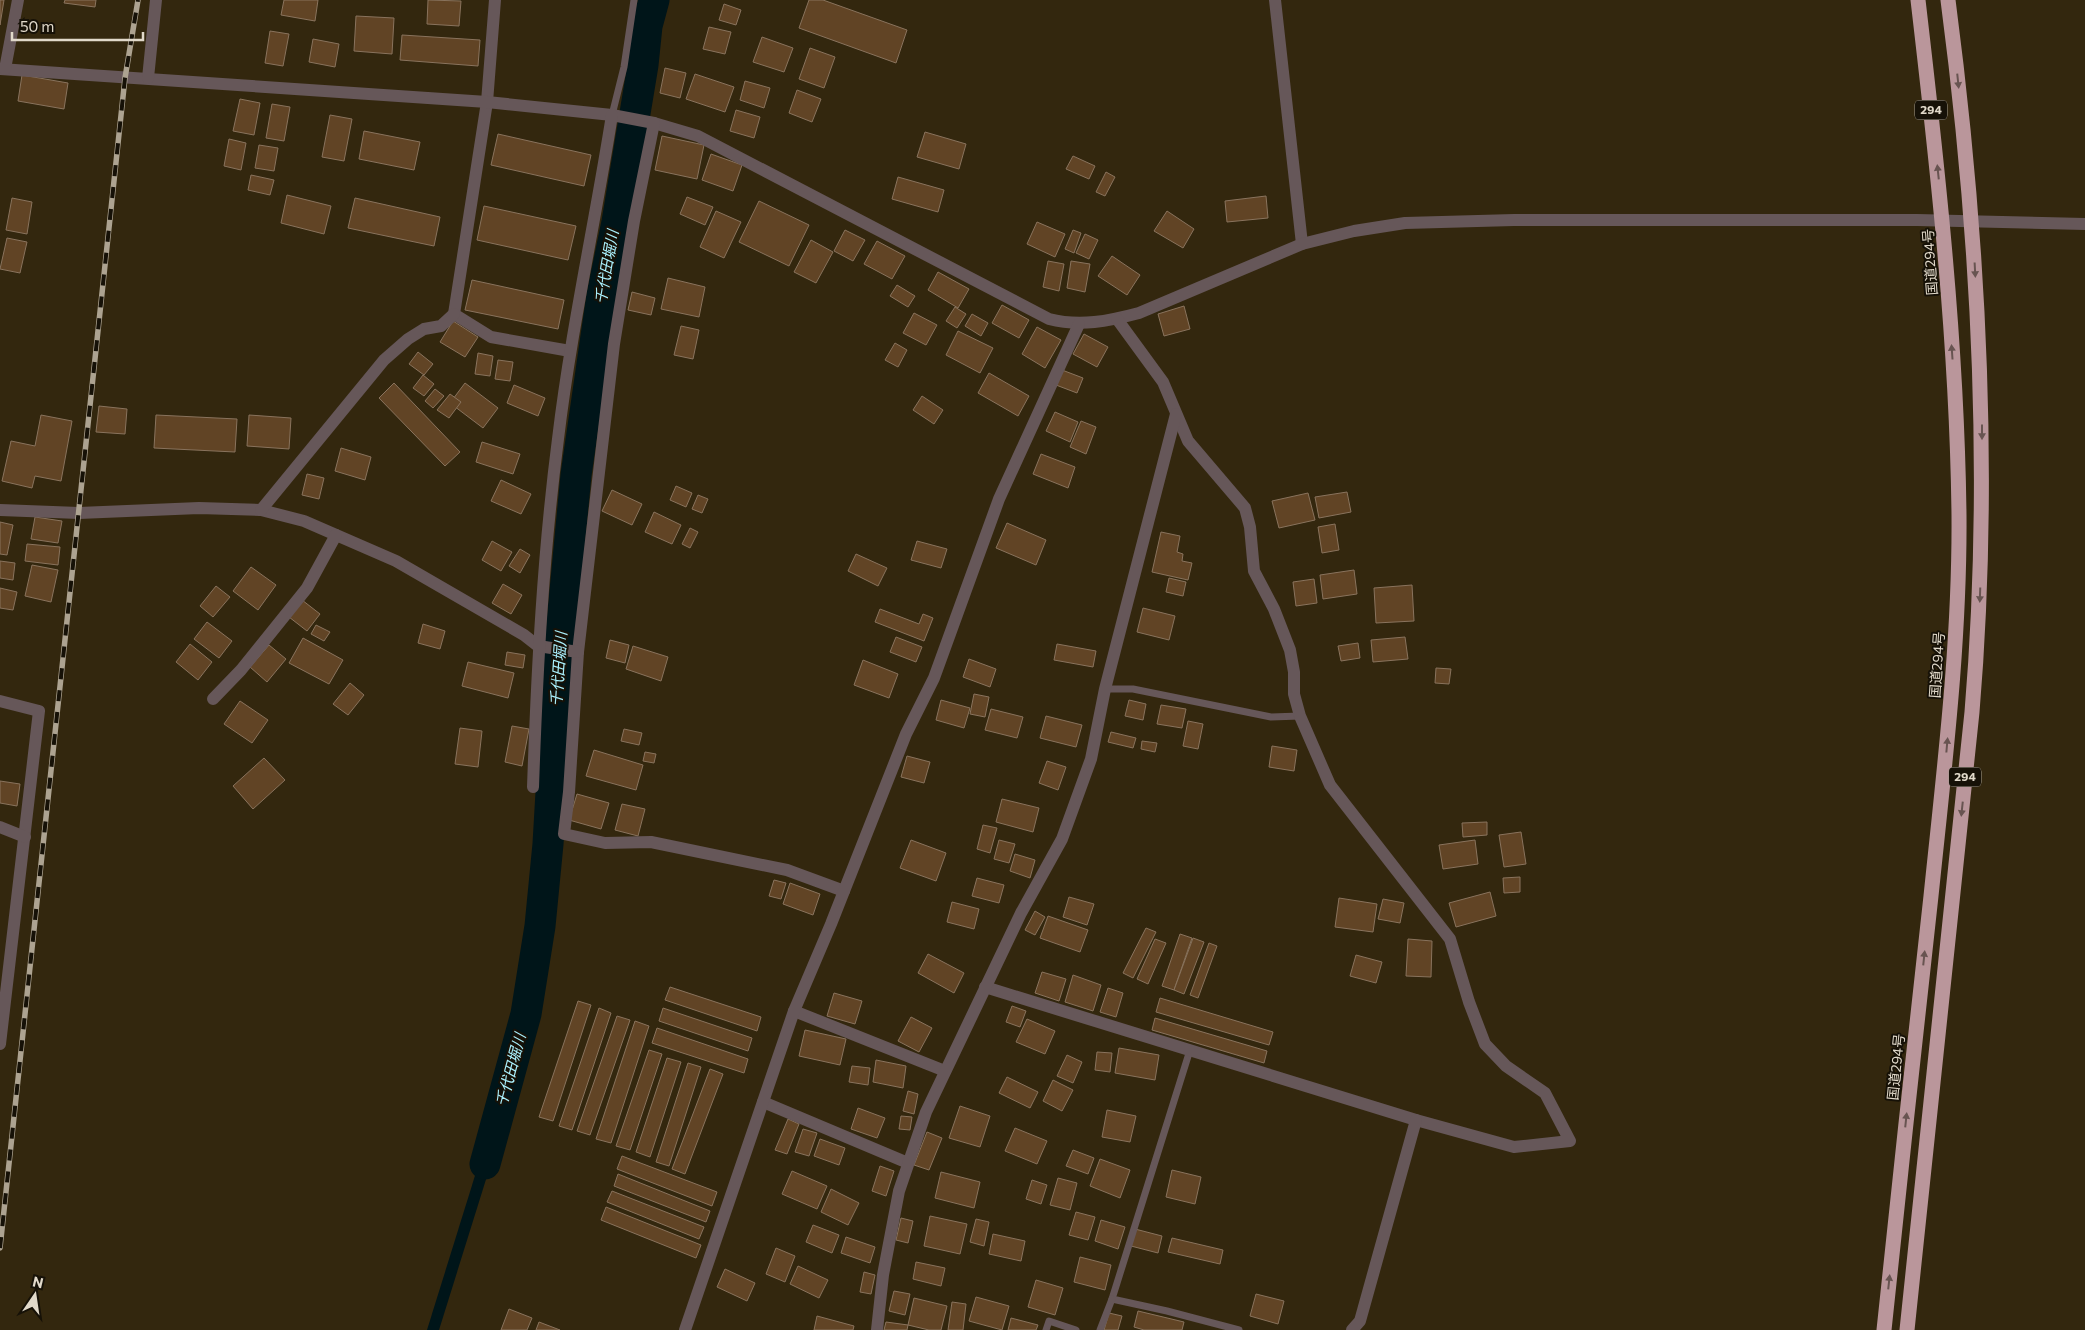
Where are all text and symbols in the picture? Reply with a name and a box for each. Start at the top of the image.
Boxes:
scale bar [12,10,144,42]
text: 50 m [20,17,54,35]
one-way arrow [1954,73,1962,89]
road number: 294 [1915,100,1947,120]
one-way arrow [1934,164,1942,180]
water label: 千代田堀川 [591,226,622,305]
street label: 国道294号 [1919,228,1940,296]
one-way arrow [1971,262,1979,278]
one-way arrow [1947,344,1955,360]
one-way arrow [1978,425,1986,441]
one-way arrow [1975,587,1983,603]
water label: 千代田堀川 [546,629,570,707]
street label: 国道294号 [1926,631,1947,699]
one-way arrow [1943,736,1951,752]
road number: 294 [1949,768,1981,786]
one-way arrow [1958,801,1966,817]
one-way arrow [1920,950,1928,966]
water label: 千代田堀川 [492,1029,529,1108]
street label: 国道294号 [1884,1033,1907,1101]
one-way arrow [1902,1112,1910,1128]
north arrow [10,1270,60,1320]
text: N [31,1272,45,1291]
one-way arrow [1885,1273,1893,1289]

